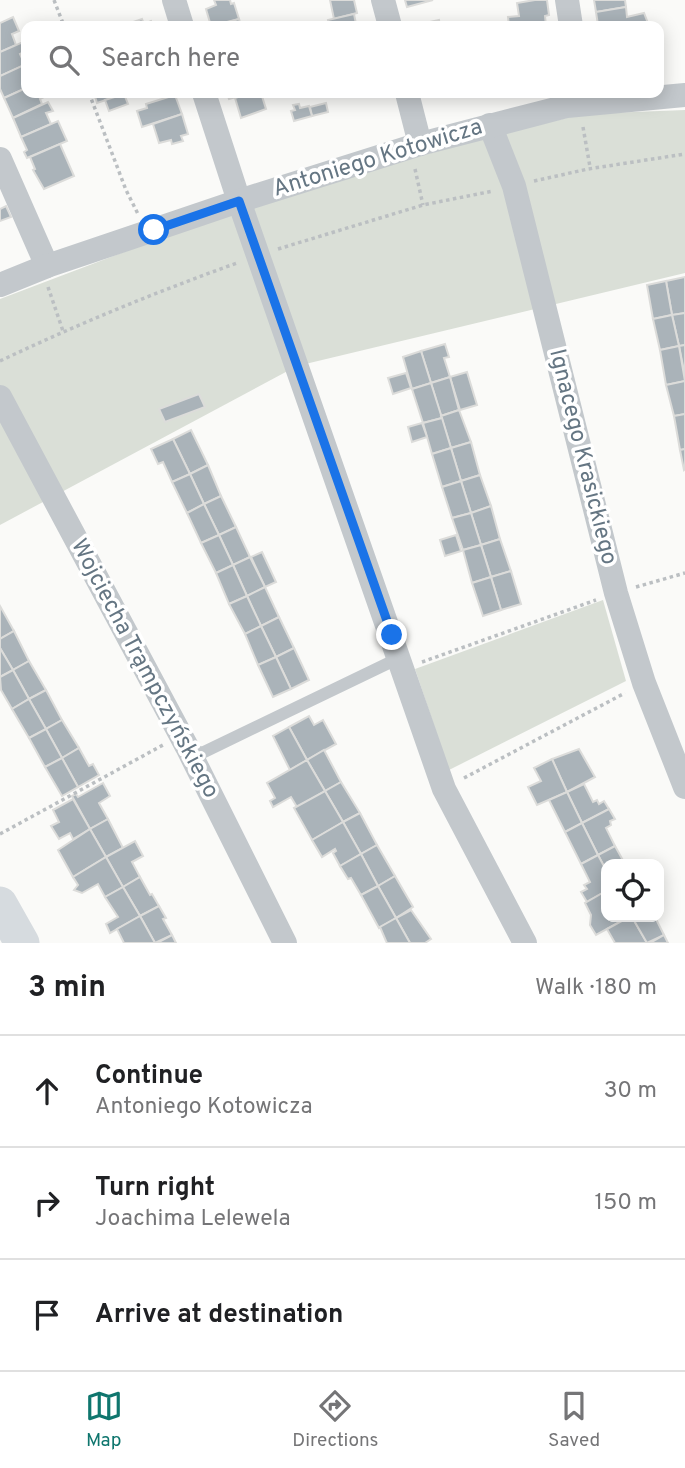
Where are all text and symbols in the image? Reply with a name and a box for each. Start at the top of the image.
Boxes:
search box [21,21,664,98]
icon: search [45,41,83,79]
text: Search here [101,43,240,76]
street label: Antoniego Kotowicza [270,113,486,205]
route start [138,214,169,245]
street label: Ignacego Krasickiego [541,346,623,568]
street label: Wojciecha Trąmpczyńskiego [63,534,225,804]
route end [376,619,407,650]
map controls [601,859,664,922]
button: locate [601,859,664,922]
text: 3 min [28,970,106,1007]
text: Walk · 180 m [535,974,657,1003]
text: Continue [95,1060,203,1093]
icon: ahead [28,1072,66,1110]
text: 30 m [604,1077,657,1106]
text: Antoniego Kotowicza [95,1093,313,1122]
text: Turn right [95,1172,215,1205]
icon: right [28,1184,66,1222]
text: 150 m [595,1189,657,1218]
text: Joachima Lelewela [95,1205,291,1234]
icon: arrive [28,1296,66,1334]
text: Arrive at destination [95,1299,343,1332]
tab: Map [85,1387,123,1453]
tab: Directions [292,1387,379,1453]
tab: Saved [548,1387,600,1453]

